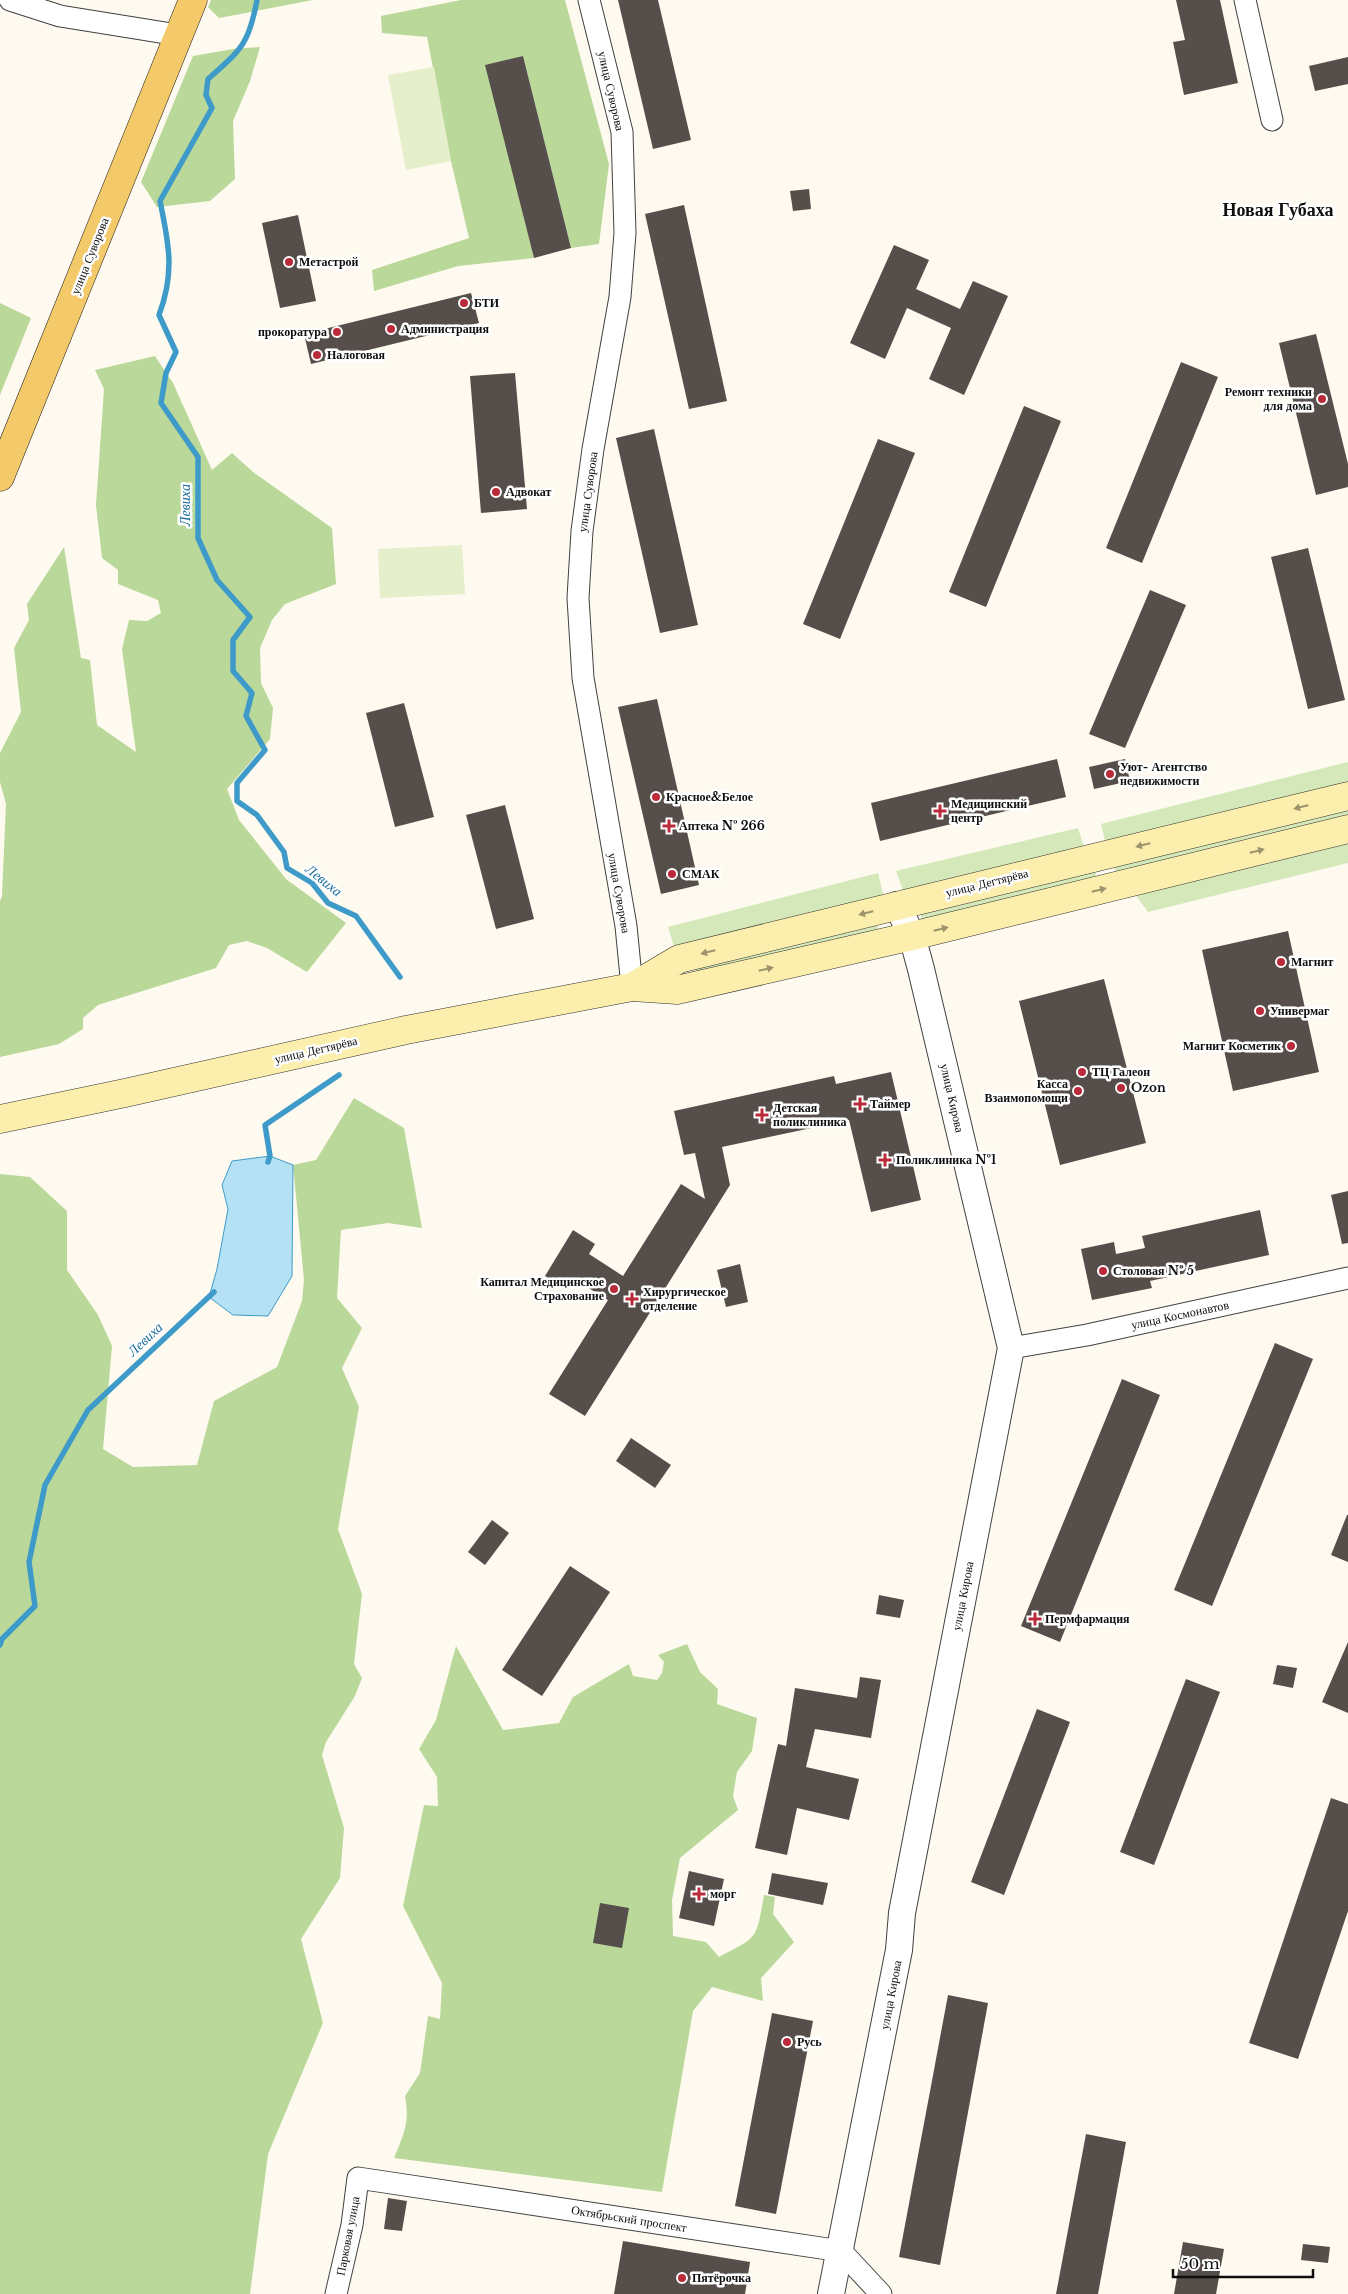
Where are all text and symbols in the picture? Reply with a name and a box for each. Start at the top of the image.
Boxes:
street label: улица Суворова [595,50,628,133]
district label: Новая Губаха [1222,199,1334,221]
street label: улица Суворова [67,215,112,296]
place label: Метастрой [299,254,359,269]
marker: Метастрой [283,256,295,268]
place label: БТИ [474,295,500,310]
marker: БТИ [458,297,470,309]
place label: Администрация [401,321,490,336]
marker: Администрация [385,323,397,335]
place label: прокоратура [258,324,327,339]
marker: прокоратура [331,326,343,338]
place label: Налоговая [327,347,386,362]
marker: Налоговая [311,349,323,361]
place label: Ремонт техники для дома [1225,384,1312,413]
marker: Ремонт техники для дома [1316,393,1328,405]
street label: улица Суворова [574,450,601,533]
water label: Левиха [176,484,194,527]
place label: Адвокат [506,484,552,499]
marker: Адвокат [490,486,502,498]
place label: Уют- Агентство недвижимости [1120,759,1207,788]
marker: Уют- Агентство недвижимости [1104,768,1116,780]
place label: Красное&Белое [666,789,754,804]
marker: Красное&Белое [650,791,662,803]
place label: Медицинский центр [951,796,1027,825]
one-way arrow [1293,803,1308,811]
marker: Медицинский центр [933,804,947,818]
place label: Аптека № 266 [679,818,765,833]
marker: Аптека № 266 [663,820,675,832]
one-way arrow [1135,842,1150,850]
one-way arrow [1249,847,1264,855]
street label: улица Суворова [605,852,634,935]
water label: Левиха [301,859,346,900]
street label: улица Дегтярёва [944,865,1030,900]
place label: СМАК [682,866,720,881]
marker: СМАК [666,868,678,880]
one-way arrow [1091,886,1106,894]
one-way arrow [858,909,873,917]
one-way arrow [934,924,949,932]
one-way arrow [700,948,715,956]
place label: Магнит [1291,954,1334,969]
marker: Магнит [1275,956,1287,968]
one-way arrow [758,965,773,973]
place label: Универмаг [1270,1003,1330,1018]
marker: Универмаг [1254,1005,1266,1017]
street label: улица Дегтярёва [273,1033,359,1066]
place label: Магнит Косметик [1183,1038,1281,1053]
marker: Магнит Косметик [1285,1040,1297,1052]
street label: улица Кирова [937,1062,968,1134]
place label: ТЦ Галеон [1092,1064,1150,1079]
marker: ТЦ Галеон [1076,1066,1088,1078]
place label: Касса Взаимопомощи [984,1076,1068,1105]
place label: Ozon [1131,1080,1166,1095]
marker: Ozon [1115,1082,1127,1094]
marker: Касса Взаимопомощи [1072,1085,1084,1097]
place label: Таймер [870,1096,911,1111]
marker: Таймер [854,1098,866,1110]
place label: Детская поликлиника [773,1100,847,1129]
marker: Детская поликлиника [755,1108,769,1122]
place label: Поликлиника №1 [896,1152,996,1167]
marker: Поликлиника №1 [878,1153,892,1167]
place label: Столовая № 5 [1113,1263,1194,1278]
marker: Столовая № 5 [1097,1265,1109,1277]
place label: Капитал Медицинское Страхование [480,1274,605,1303]
marker: Капитал Медицинское Страхование [608,1283,620,1295]
place label: Хирургическое отделение [643,1284,726,1313]
marker: Хирургическое отделение [625,1292,639,1306]
street label: улица Космонавтов [1130,1297,1230,1332]
water label: Левиха [123,1318,166,1361]
street label: улица Кирова [948,1559,977,1632]
place label: Пермфармация [1045,1611,1130,1626]
marker: Пермфармация [1029,1613,1041,1625]
place label: морг [710,1886,737,1901]
marker: морг [692,1887,706,1901]
street label: улица Кирова [876,1958,905,2031]
place label: Русь [797,2034,822,2049]
marker: Русь [781,2036,793,2048]
street label: Парковая улица [332,2194,363,2277]
street label: Октябрьский проспект [570,2202,689,2235]
scale bar [1173,2246,1313,2278]
text: 50 m [1180,2254,1220,2273]
place label: Пятёрочка [692,2270,751,2285]
marker: Пятёрочка [676,2272,688,2284]

